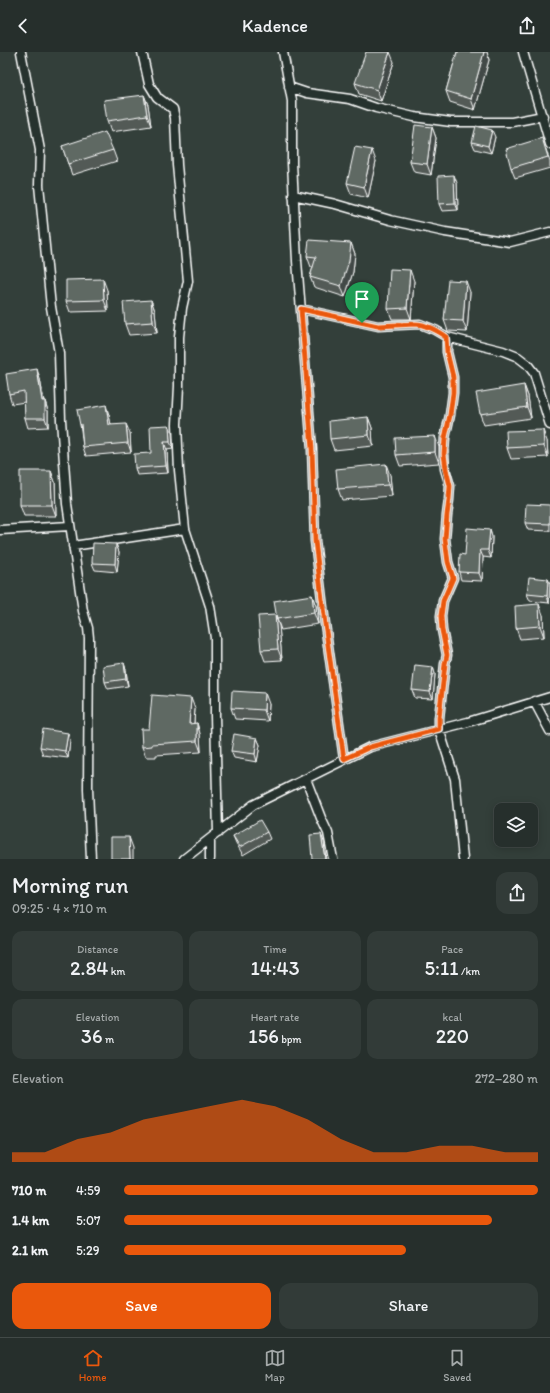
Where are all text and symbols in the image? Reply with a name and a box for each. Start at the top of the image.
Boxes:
icon: back [12,15,34,37]
text: Kadence [242,15,308,37]
icon: share [516,15,538,37]
pin [345,282,379,323]
icon: arrive [351,288,373,310]
map controls [494,803,538,847]
button: layers [494,803,538,847]
text: Morning run [12,872,128,899]
button: share [496,872,538,914]
text: 09:25 · 4 × 710 m [12,901,107,916]
text: Distance [77,943,118,956]
text: Time [263,943,287,956]
text: Pace [441,943,463,956]
text: 2.84 [70,956,108,980]
text: 14:43 [250,956,300,980]
text: 5:11 [425,956,458,980]
text: km [108,965,125,978]
text: /km [458,965,480,978]
text: Elevation [76,1011,120,1024]
text: Heart rate [251,1011,299,1024]
text: kcal [443,1011,462,1024]
text: 36 [81,1024,103,1048]
text: 156 [248,1024,279,1048]
text: 220 [436,1024,469,1048]
text: m [103,1033,114,1046]
text: bpm [279,1033,302,1046]
text: Elevation [12,1071,64,1086]
text: 272–280 m [475,1071,538,1086]
text: 710 m [12,1183,46,1198]
text: 4:59 [76,1183,101,1198]
text: 1.4 km [12,1213,49,1228]
text: 5:07 [76,1213,100,1228]
text: 2.1 km [12,1243,48,1258]
text: 5:29 [76,1243,100,1258]
button: Save [12,1283,271,1329]
button: Share [279,1283,538,1329]
tab: Home [79,1347,106,1384]
tab: Map [264,1347,286,1384]
tab: Saved [443,1347,471,1384]

